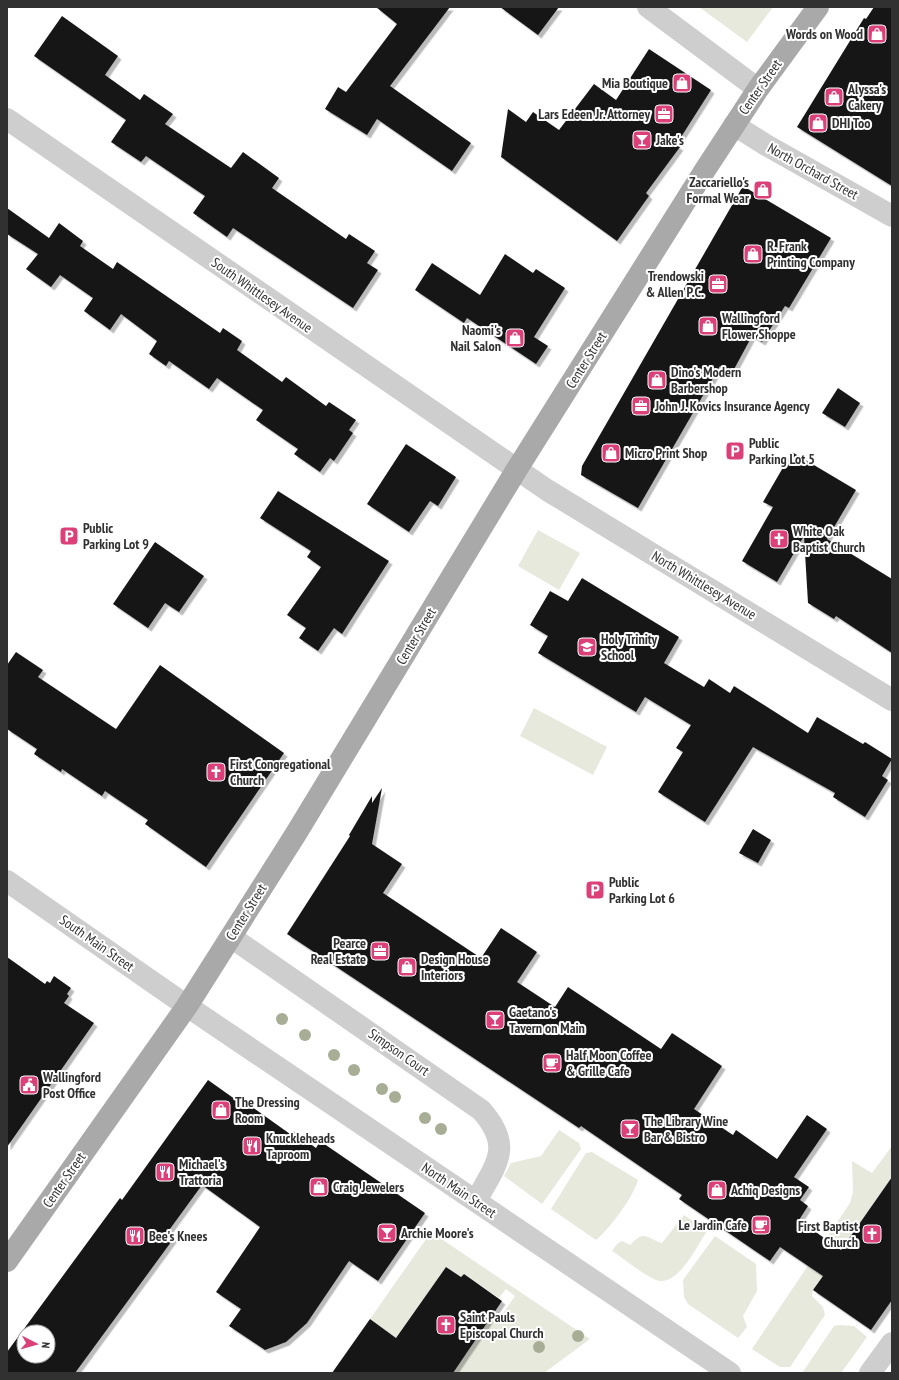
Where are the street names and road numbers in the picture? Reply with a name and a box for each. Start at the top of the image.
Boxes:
street label: Center Street [734,56,786,118]
street label: North Orchard Street [765,139,862,203]
street label: South Whittlesey Avenue [208,253,316,337]
street label: Center Street [562,328,610,392]
street label: North Whittlesey Avenue [648,547,760,623]
street label: Center Street [392,604,440,668]
street label: Center Street [222,880,270,944]
street label: South Main Street [56,911,138,975]
street label: Simpson Court [365,1024,433,1080]
street label: Center Street [38,1149,90,1211]
street label: North Main Street [418,1158,500,1222]

